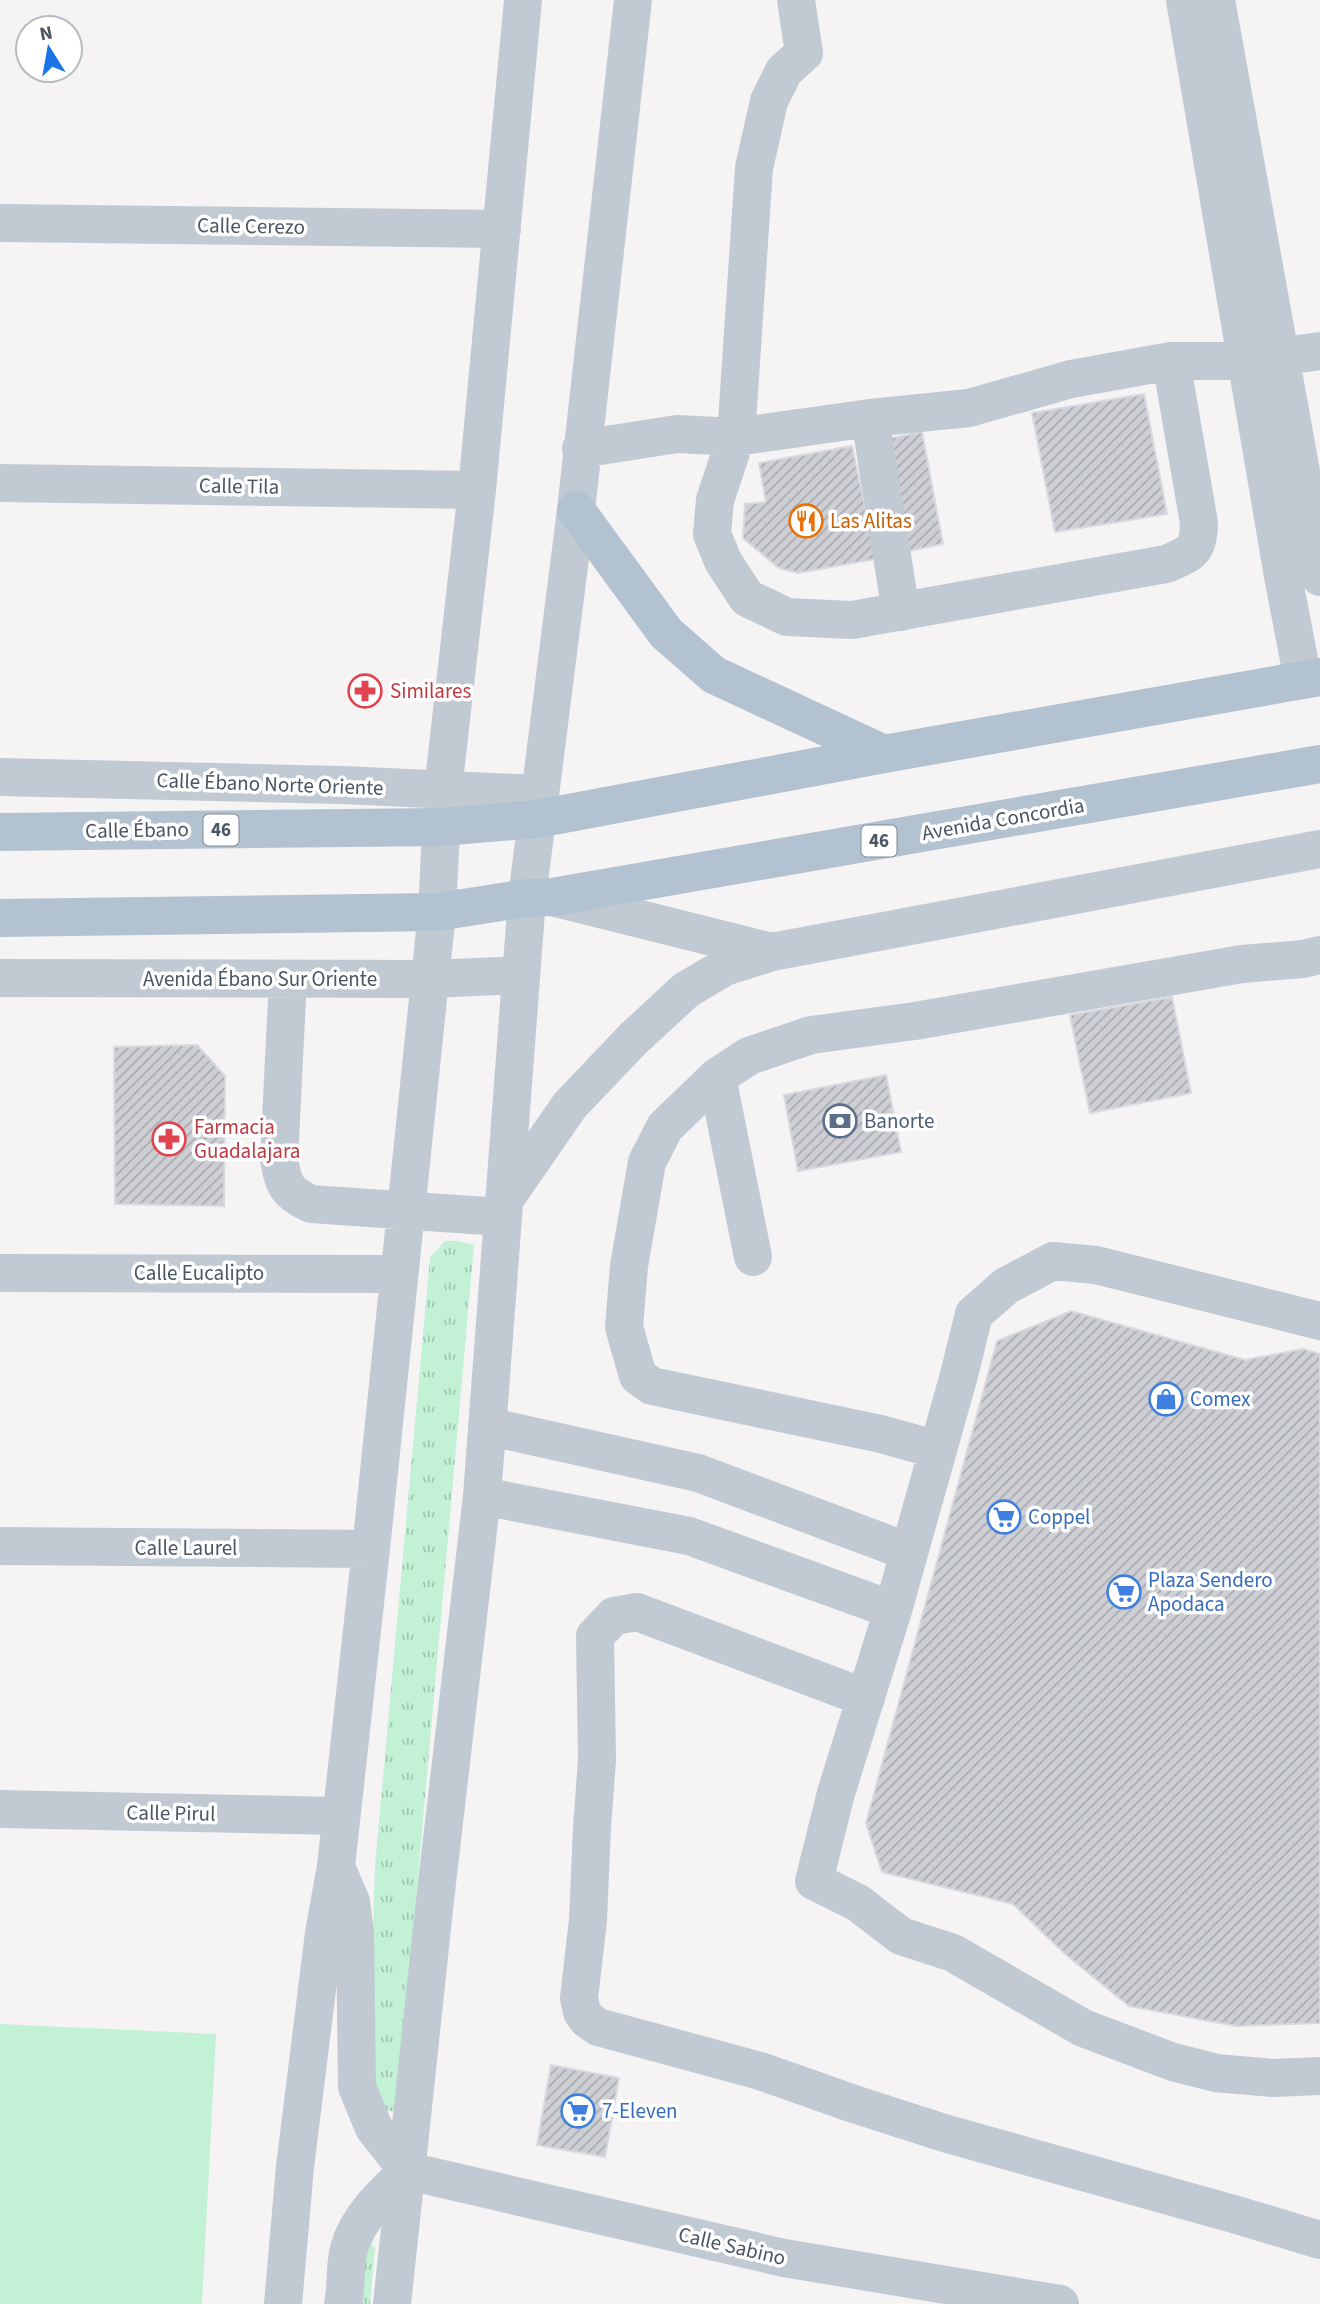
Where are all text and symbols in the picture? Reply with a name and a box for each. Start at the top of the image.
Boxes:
north arrow [14,14,84,84]
text: N [37,19,55,48]
street label: Calle Cerezo [197,210,305,242]
street label: Calle Tila [199,470,279,502]
restaurant icon: Las Alitas [787,502,825,540]
place label: Las Alitas [830,506,912,536]
pharmacy icon: Similares [346,672,384,710]
place label: Similares [390,676,471,706]
street label: Calle Ébano Norte Oriente [156,765,384,803]
street label: Avenida Concordia [919,790,1087,848]
street label: Calle Ébano [85,814,189,846]
road number: 46 [204,814,238,846]
road number: 46 [862,826,896,856]
street label: Avenida Ébano Sur Oriente [143,964,377,994]
bank icon: Banorte [821,1102,859,1140]
place label: Banorte [864,1106,934,1136]
place label: Farmacia Guadalajara [194,1112,300,1166]
pharmacy icon: Farmacia Guadalajara [150,1120,188,1158]
street label: Calle Eucalipto [134,1258,264,1288]
shop icon: Comex [1147,1380,1185,1418]
place label: Comex [1190,1384,1251,1414]
supermarket icon: Coppel [985,1498,1023,1536]
place label: Coppel [1028,1502,1090,1532]
street label: Calle Laurel [135,1533,237,1563]
place label: Plaza Sendero Apodaca [1148,1565,1273,1619]
supermarket icon: Plaza Sendero Apodaca [1105,1573,1143,1611]
street label: Calle Pirul [126,1797,216,1829]
supermarket icon: 7-Eleven [559,2092,597,2130]
place label: 7-Eleven [602,2096,678,2126]
street label: Calle Sabino [675,2219,789,2273]

